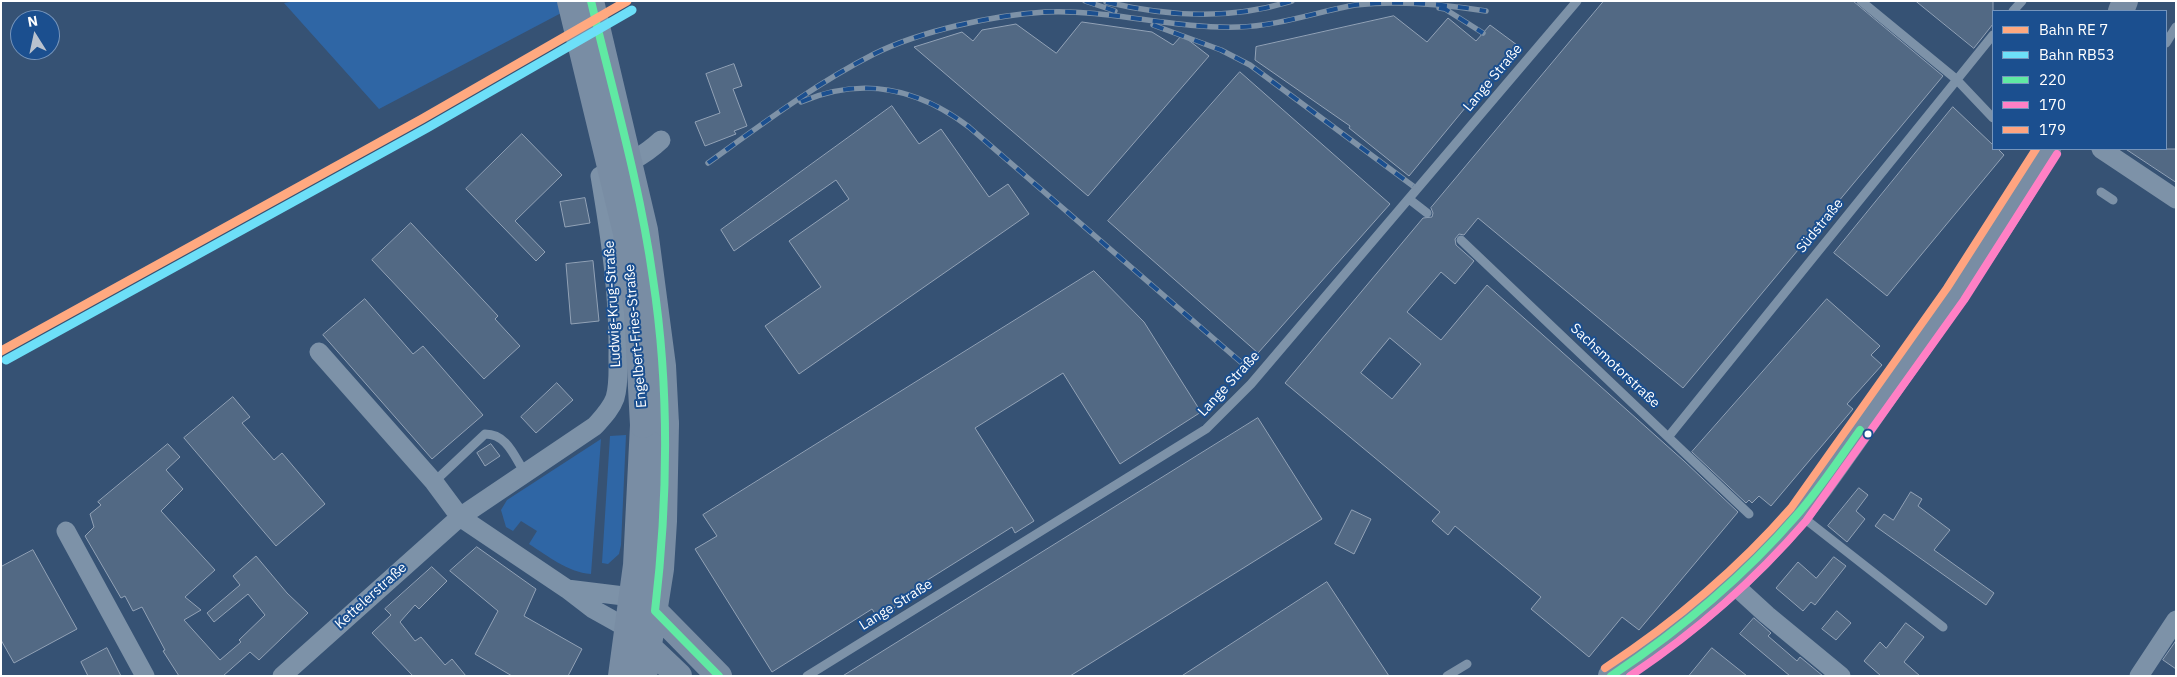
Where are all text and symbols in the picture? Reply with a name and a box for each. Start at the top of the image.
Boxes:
north arrow [10,10,60,60]
legend [1992,10,2167,150]
text: N [26,11,39,31]
text: Bahn RE 7 [2039,20,2108,39]
street label: Lange Straße [1460,41,1526,115]
text: Bahn RB53 [2039,45,2115,64]
text: 220 [2039,70,2066,89]
text: 170 [2039,95,2066,114]
text: 179 [2039,120,2066,139]
street label: Südstraße [1793,195,1847,257]
street label: Ludwig-Krug-Straße [601,240,625,368]
street label: Engelbert-Fries-Straße [621,263,651,409]
street label: Sachsmotorstraße [1567,320,1663,412]
street label: Lange Straße [1195,348,1263,420]
unlabelled marker [1863,429,1873,439]
street label: Kettelerstraße [332,559,410,633]
street label: Lange Straße [856,576,936,634]

